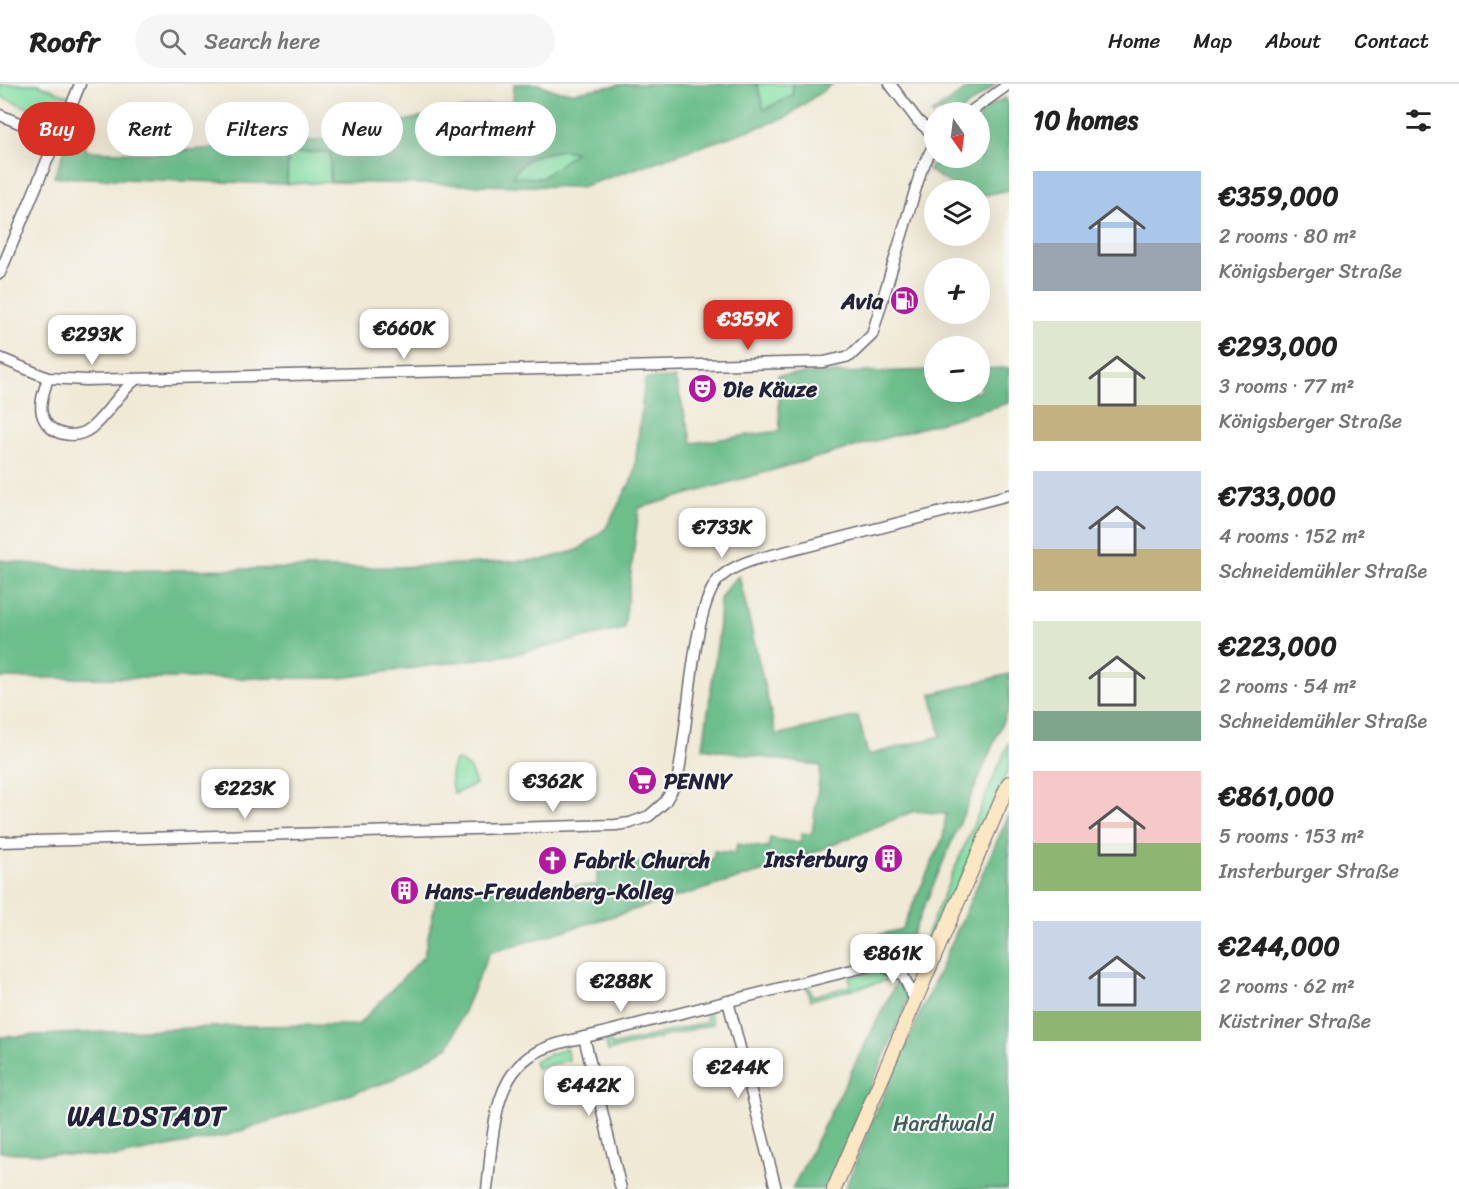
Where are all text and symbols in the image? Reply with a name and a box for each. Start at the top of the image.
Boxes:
search box [135,14,555,68]
text: Roofr [30,17,99,66]
text: Search here [204,22,320,61]
text: Home [1108,22,1160,60]
text: Map [1193,22,1232,60]
text: About [1265,22,1322,60]
text: Contact [1355,22,1429,60]
icon: search [156,25,189,58]
text: 10 homes [1033,97,1138,143]
chip: Buy [18,102,95,156]
chip: Rent [107,102,193,156]
chip: Filters [205,102,309,156]
chip: New [321,102,403,156]
chip: Apartment [415,102,556,156]
north arrow [924,102,990,168]
map controls [924,102,990,402]
icon: filters [1402,104,1435,137]
text: €359,000 [1219,173,1339,219]
button: layers [924,180,990,246]
icon: home [1081,195,1153,267]
text: 2 rooms · 80 m² [1219,219,1357,254]
text: Königsberger Straße [1219,254,1402,289]
button: + [924,258,990,324]
place label: Avia [840,282,884,321]
fuel station icon: Avia [888,285,920,317]
pin: €359K [706,300,790,351]
text: €359K [718,302,778,337]
pin: €660K [362,309,446,360]
text: €660K [374,311,434,346]
pin: €293K [50,315,134,366]
text: €293K [62,317,122,352]
text: €293,000 [1219,323,1338,369]
button: − [924,336,990,402]
icon: home [1081,345,1153,417]
text: 3 rooms · 77 m² [1219,369,1354,404]
place label: Die Käuze [723,370,818,409]
theatre icon: Die Käuze [686,373,718,405]
text: Königsberger Straße [1219,404,1402,439]
text: €733,000 [1219,473,1336,519]
icon: home [1081,495,1153,567]
pin: €733K [680,508,764,559]
text: €733K [693,510,751,545]
text: 4 rooms · 152 m² [1219,519,1365,554]
text: Schneidemühler Straße [1219,554,1427,589]
text: €223,000 [1219,623,1337,669]
icon: home [1081,645,1153,717]
text: 2 rooms · 54 m² [1219,669,1357,704]
text: Schneidemühler Straße [1219,704,1427,739]
pin: €362K [511,762,595,813]
place label: PENNY [664,762,733,801]
text: €362K [523,764,583,799]
supermarket icon: PENNY [627,765,659,797]
pin: €223K [203,769,287,820]
text: €223K [215,771,275,806]
text: €861,000 [1219,773,1334,819]
icon: home [1081,795,1153,867]
text: 5 rooms · 153 m² [1219,819,1364,854]
place label: Insterburg [763,840,868,879]
place label: Fabrik Church [573,841,711,880]
building icon: Insterburg [873,843,905,875]
church icon: Fabrik Church [537,844,569,876]
text: Insterburger Straße [1219,854,1399,889]
place label: Hans-Freudenberg-Kolleg [424,872,674,911]
building icon: Hans-Freudenberg-Kolleg [388,875,420,907]
text: €244,000 [1219,923,1340,969]
pin: €861K [851,934,935,985]
text: €861K [864,936,922,971]
icon: home [1081,945,1153,1017]
pin: €288K [579,962,663,1013]
text: €288K [590,964,652,999]
text: 2 rooms · 62 m² [1219,969,1355,1004]
text: Küstriner Straße [1219,1004,1371,1039]
pin: €244K [696,1048,780,1099]
text: €244K [707,1050,769,1085]
pin: €442K [547,1066,631,1117]
text: €442K [558,1068,620,1103]
district label: WALDSTADT [67,1091,228,1140]
park label: Hardtwald [893,1104,995,1143]

